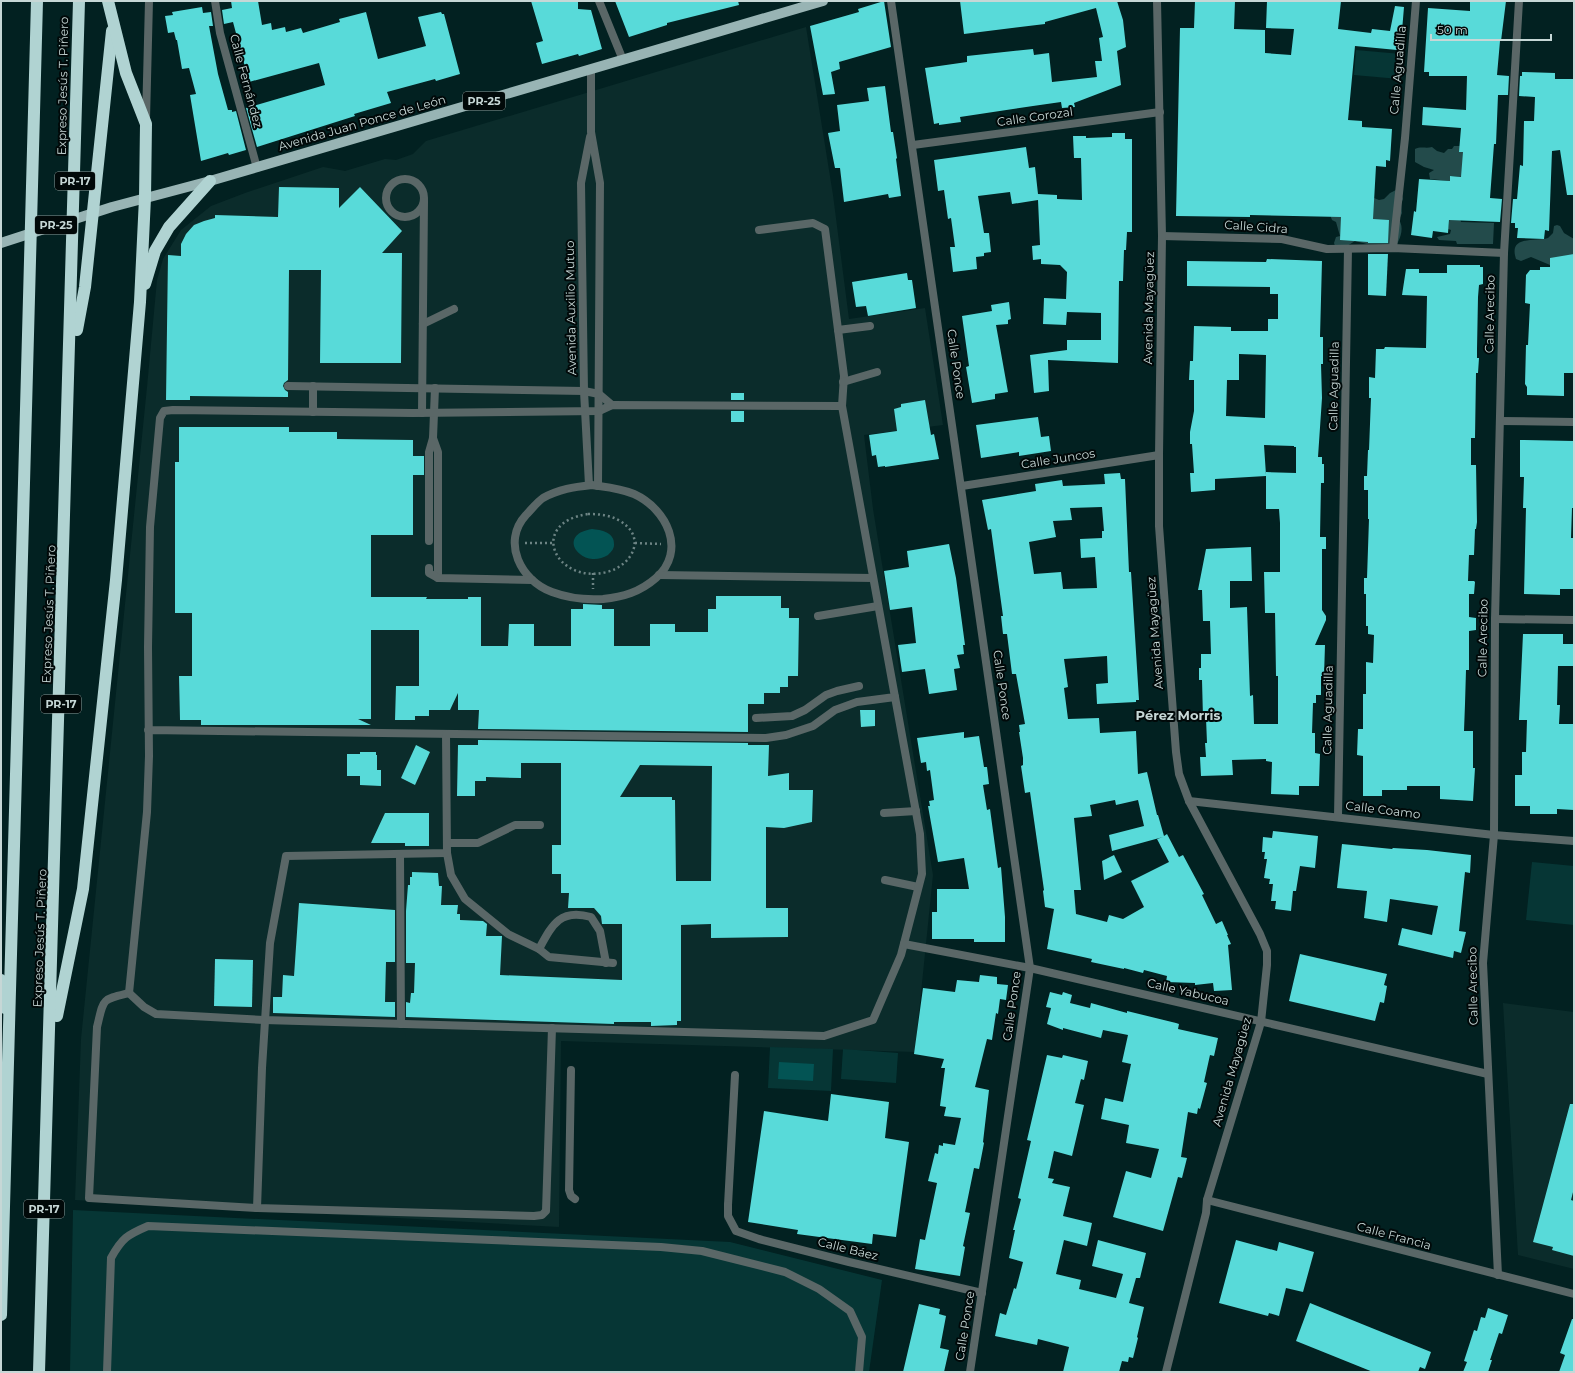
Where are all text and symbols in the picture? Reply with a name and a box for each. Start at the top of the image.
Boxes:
scale bar [1431,16,1551,42]
street label: Expreso Jesús T. Piñero [54,17,71,155]
text: 50 m [1437,22,1468,37]
street label: Calle Aguadilla [1386,25,1409,115]
street label: Calle Fernández [227,32,266,129]
street label: Avenida Juan Ponce de León [276,91,447,154]
road number: PR-25 [463,92,505,110]
street label: Calle Corozal [996,104,1074,129]
road number: PR-17 [55,172,95,190]
road number: PR-25 [35,216,77,234]
street label: Calle Cidra [1224,217,1288,236]
street label: Avenida Auxilio Mutuo [562,240,579,376]
street label: Avenida Mayagüez [1140,251,1157,365]
street label: Calle Arecibo [1481,275,1498,353]
street label: Calle Ponce [944,328,969,400]
street label: Calle Aguadilla [1325,341,1342,431]
street label: Calle Juncos [1020,445,1096,472]
street label: Expreso Jesús T. Piñero [39,544,58,684]
street label: Avenida Mayagüez [1143,576,1166,690]
street label: Calle Arecibo [1474,599,1491,677]
street label: Calle Ponce [990,649,1015,721]
street label: Calle Aguadilla [1319,665,1336,755]
road number: PR-17 [41,695,81,713]
district label: Pérez Morris [1136,707,1220,723]
street label: Calle Coamo [1345,797,1421,822]
street label: Expreso Jesús T. Piñero [30,868,49,1008]
street label: Calle Arecibo [1464,947,1481,1025]
street label: Calle Ponce [999,970,1024,1042]
street label: Calle Yabucoa [1146,975,1231,1008]
street label: Avenida Mayagüez [1209,1016,1254,1128]
road number: PR-17 [24,1200,64,1218]
street label: Calle Francia [1355,1218,1433,1253]
street label: Calle Báez [816,1234,880,1263]
street label: Calle Ponce [952,1290,977,1362]

